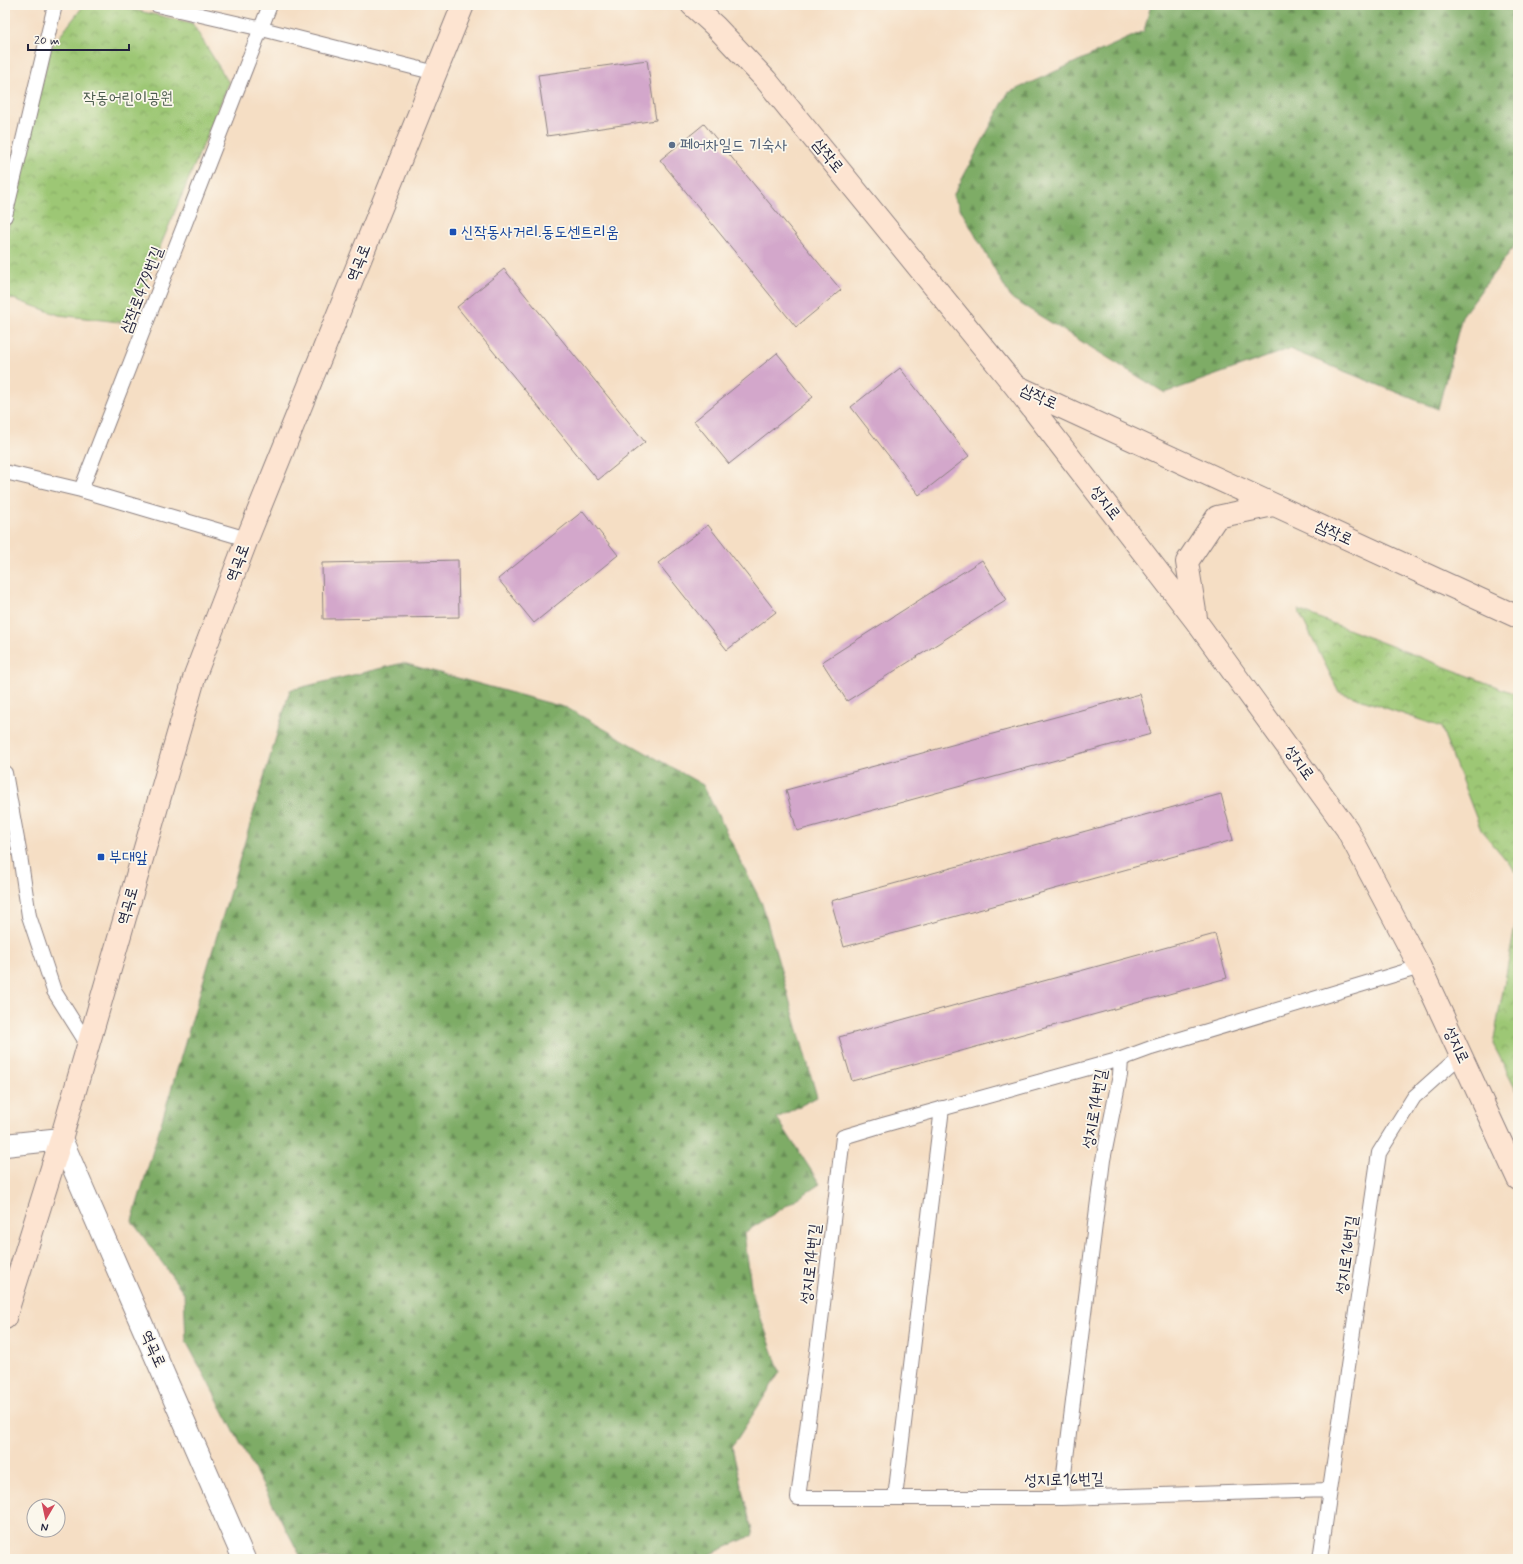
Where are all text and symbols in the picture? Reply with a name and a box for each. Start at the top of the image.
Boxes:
scale bar [28,26,129,52]
text: 20 m [34,33,60,49]
park label: 작동어린이공원 [83,88,173,109]
street label: 삼작로 [808,134,848,178]
place label: 페어차일드 기숙사 [680,135,787,156]
marker: 페어차일드 기숙사 [667,140,677,150]
place label: 신작동사거리.동도센트리움 [461,222,619,243]
marker: 신작동사거리.동도센트리움 [448,227,458,237]
street label: 역곡로 [342,241,376,285]
street label: 삼작로479번길 [116,244,168,336]
street label: 삼작로 [1017,379,1061,415]
street label: 성지로 [1085,481,1125,525]
street label: 삼작로 [1312,515,1356,551]
street label: 역곡로 [221,541,255,585]
street label: 성지로 [1279,741,1319,785]
place label: 부대앞 [109,847,148,868]
marker: 부대앞 [96,852,106,862]
street label: 역곡로 [113,885,143,927]
street label: 성지로 [1438,1023,1474,1067]
street label: 성지로14번길 [1078,1067,1112,1151]
street label: 성지로16번길 [1331,1214,1363,1296]
street label: 성지로14번길 [796,1222,826,1305]
street label: 역곡로 [136,1327,170,1371]
street label: 성지로16번길 [1024,1469,1104,1491]
north arrow [26,1498,66,1538]
text: N [40,1519,49,1534]

